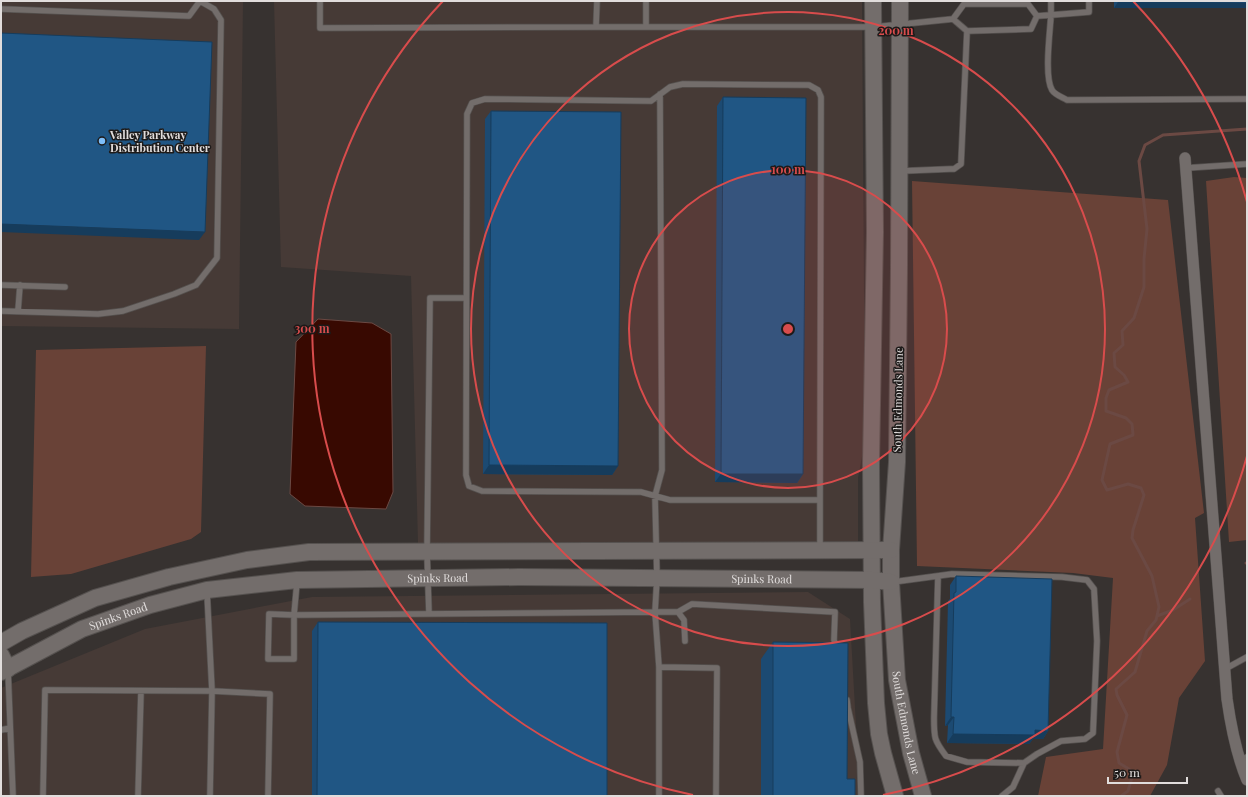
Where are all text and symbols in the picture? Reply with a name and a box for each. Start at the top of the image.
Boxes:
text: 200 m [878,22,914,38]
place label: Valley Parkway Distribution Center [109,127,211,155]
marker: Valley Parkway Distribution Center [97,136,107,146]
text: 100 m [771,161,805,177]
text: 300 m [295,320,330,336]
centre of rings [781,322,795,336]
street label: South Edmonds Lane [889,347,906,453]
street label: Spinks Road [407,570,469,586]
street label: Spinks Road [731,571,793,586]
street label: Spinks Road [87,598,150,633]
street label: South Edmonds Lane [889,671,925,776]
scale bar [1108,759,1187,785]
text: 50 m [1114,764,1140,780]

